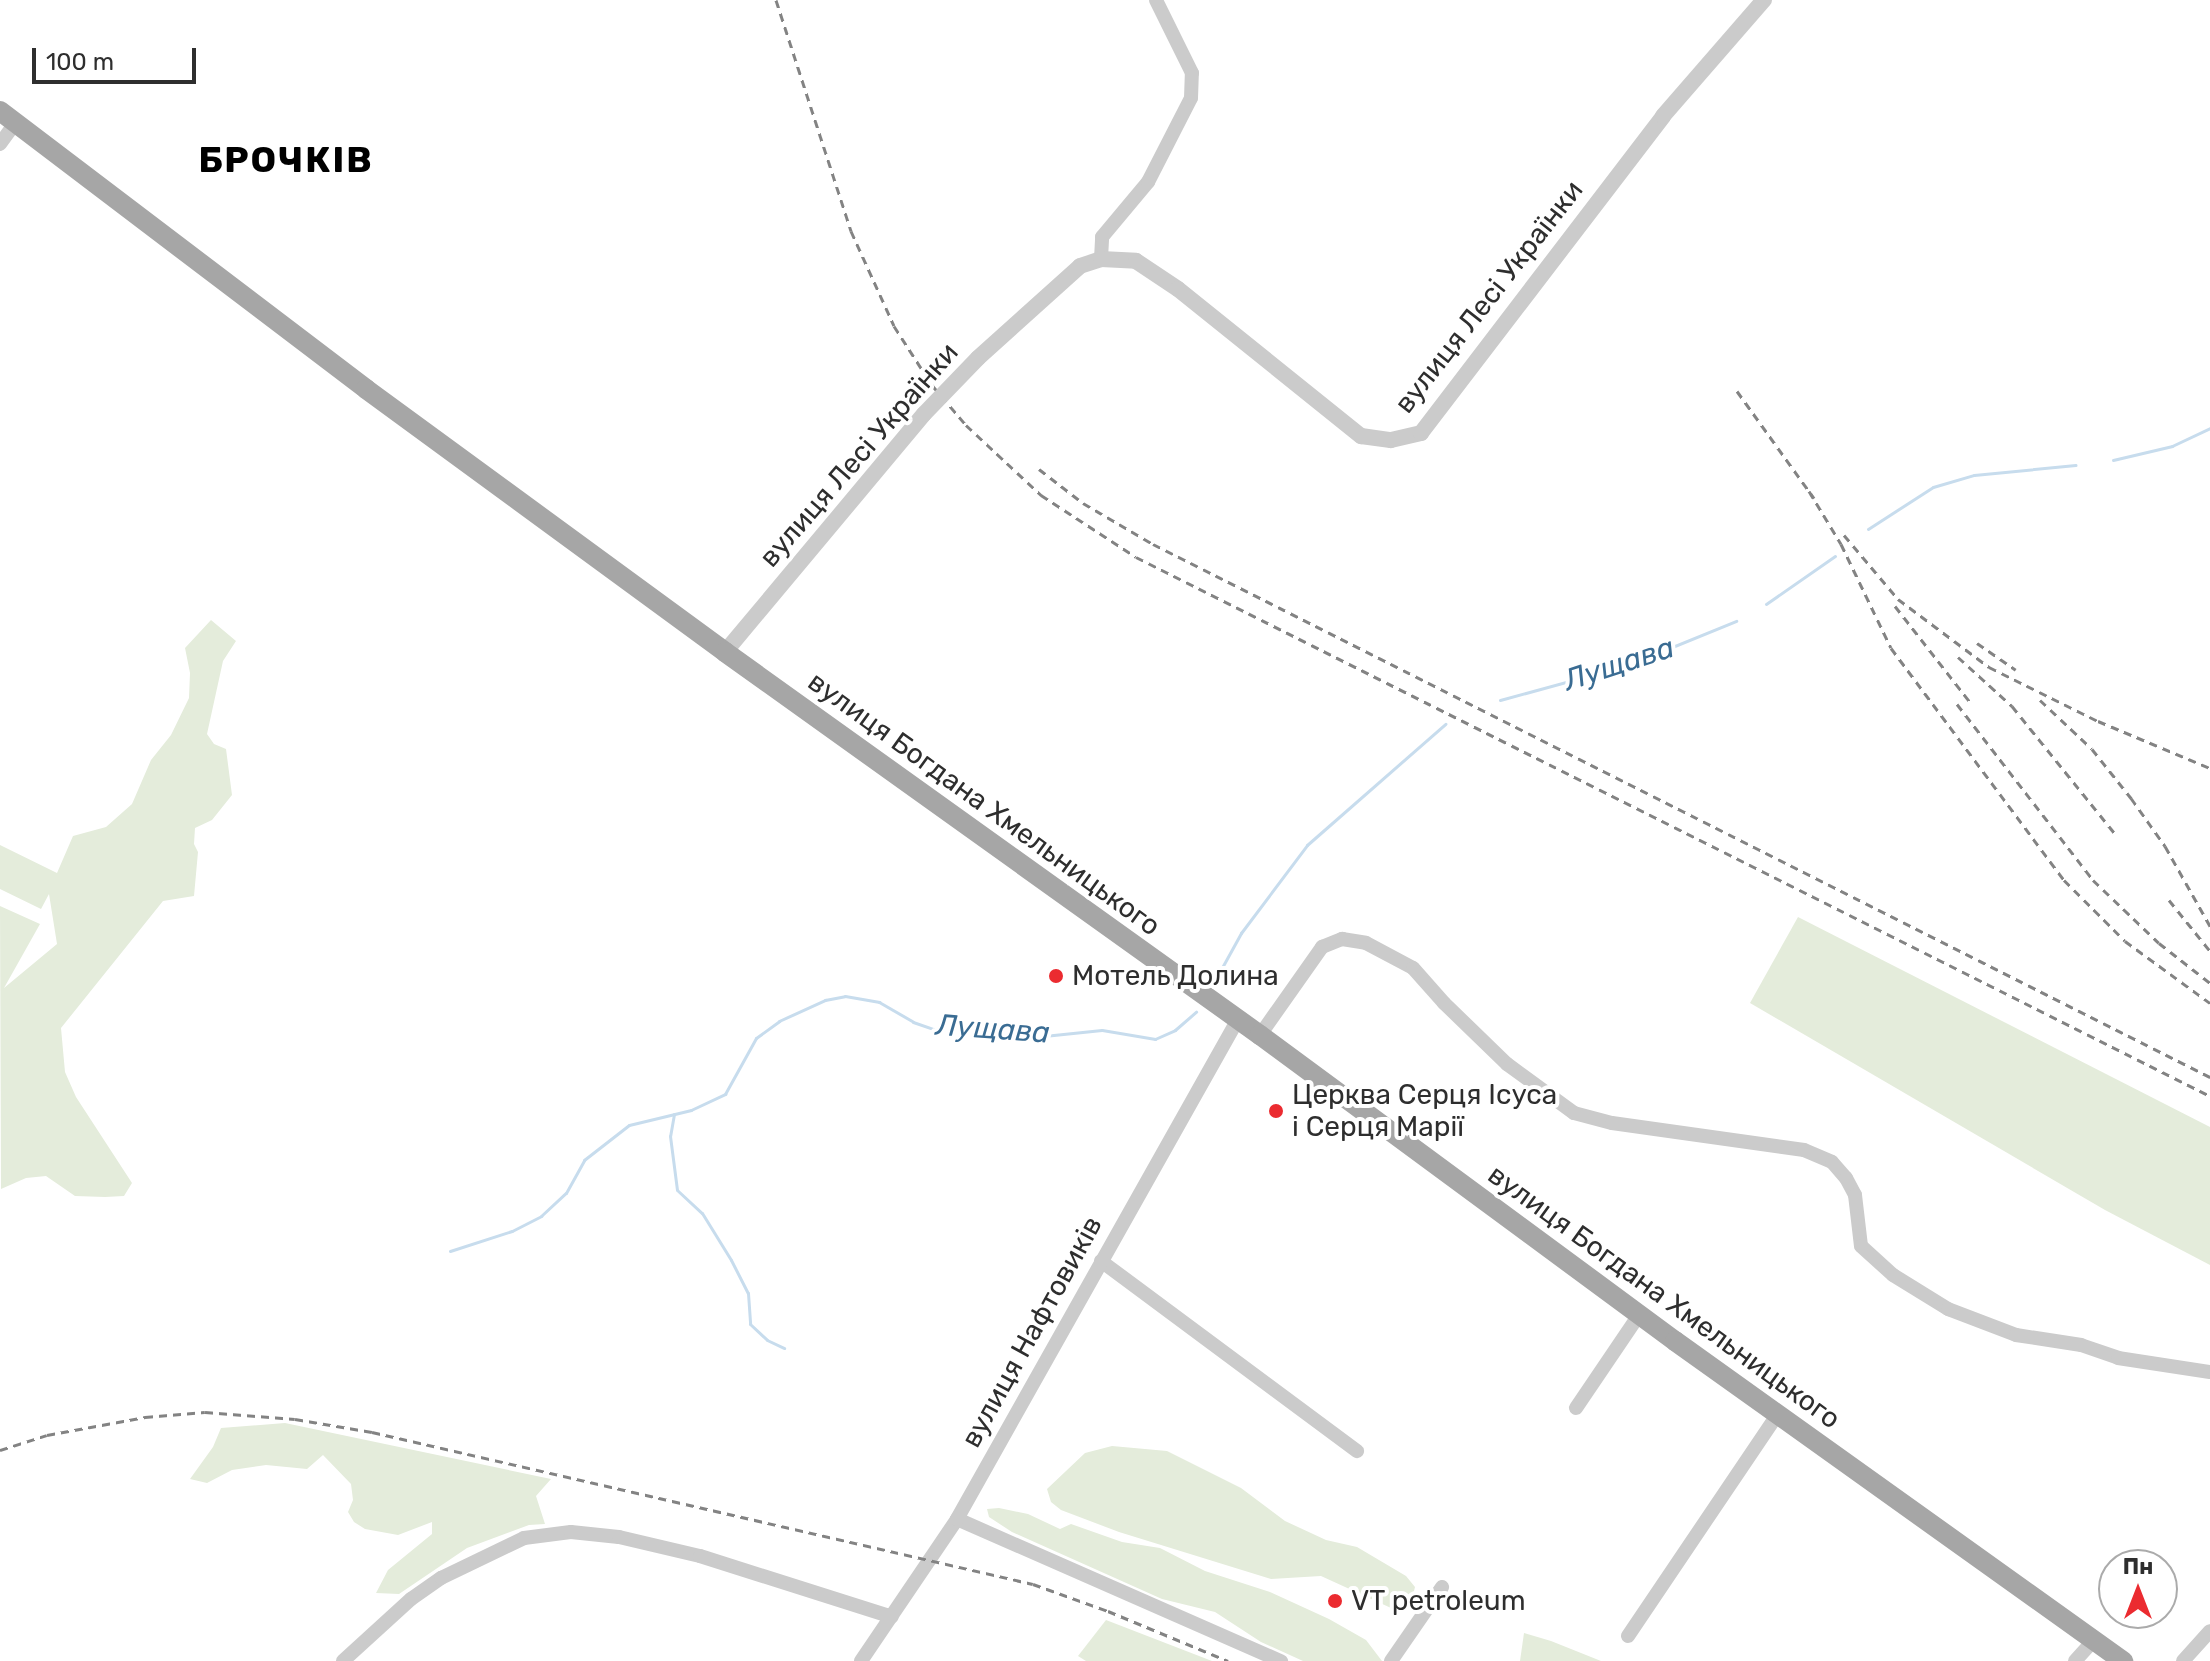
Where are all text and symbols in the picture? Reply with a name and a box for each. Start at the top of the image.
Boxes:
scale bar [36,32,200,82]
text: 100 m [46,48,114,76]
district label: БРОЧКІВ [198,138,374,182]
street label: вулиця Лесі Українки [1388,174,1590,420]
street label: вулиця Лесі Українки [753,336,965,574]
water label: Лущава [1559,629,1679,699]
street label: вулиця Богдана Хмельницького [801,665,1167,943]
place label: Мотель Долина [1072,959,1279,993]
marker: Мотель Долина [1047,967,1065,985]
water label: Лущава [935,1007,1051,1051]
place label: Церква Серця Ісуса і Серця Марії [1292,1078,1557,1144]
marker: Церква Серця Ісуса і Серця Марії [1267,1102,1285,1120]
street label: вулиця Богдана Хмельницького [1481,1158,1847,1436]
street label: вулиця Нафтовиків [955,1211,1109,1453]
north arrow [2098,1549,2178,1629]
text: Пн [2123,1553,2153,1580]
place label: VT petroleum [1351,1584,1526,1618]
marker: VT petroleum [1326,1592,1344,1610]

